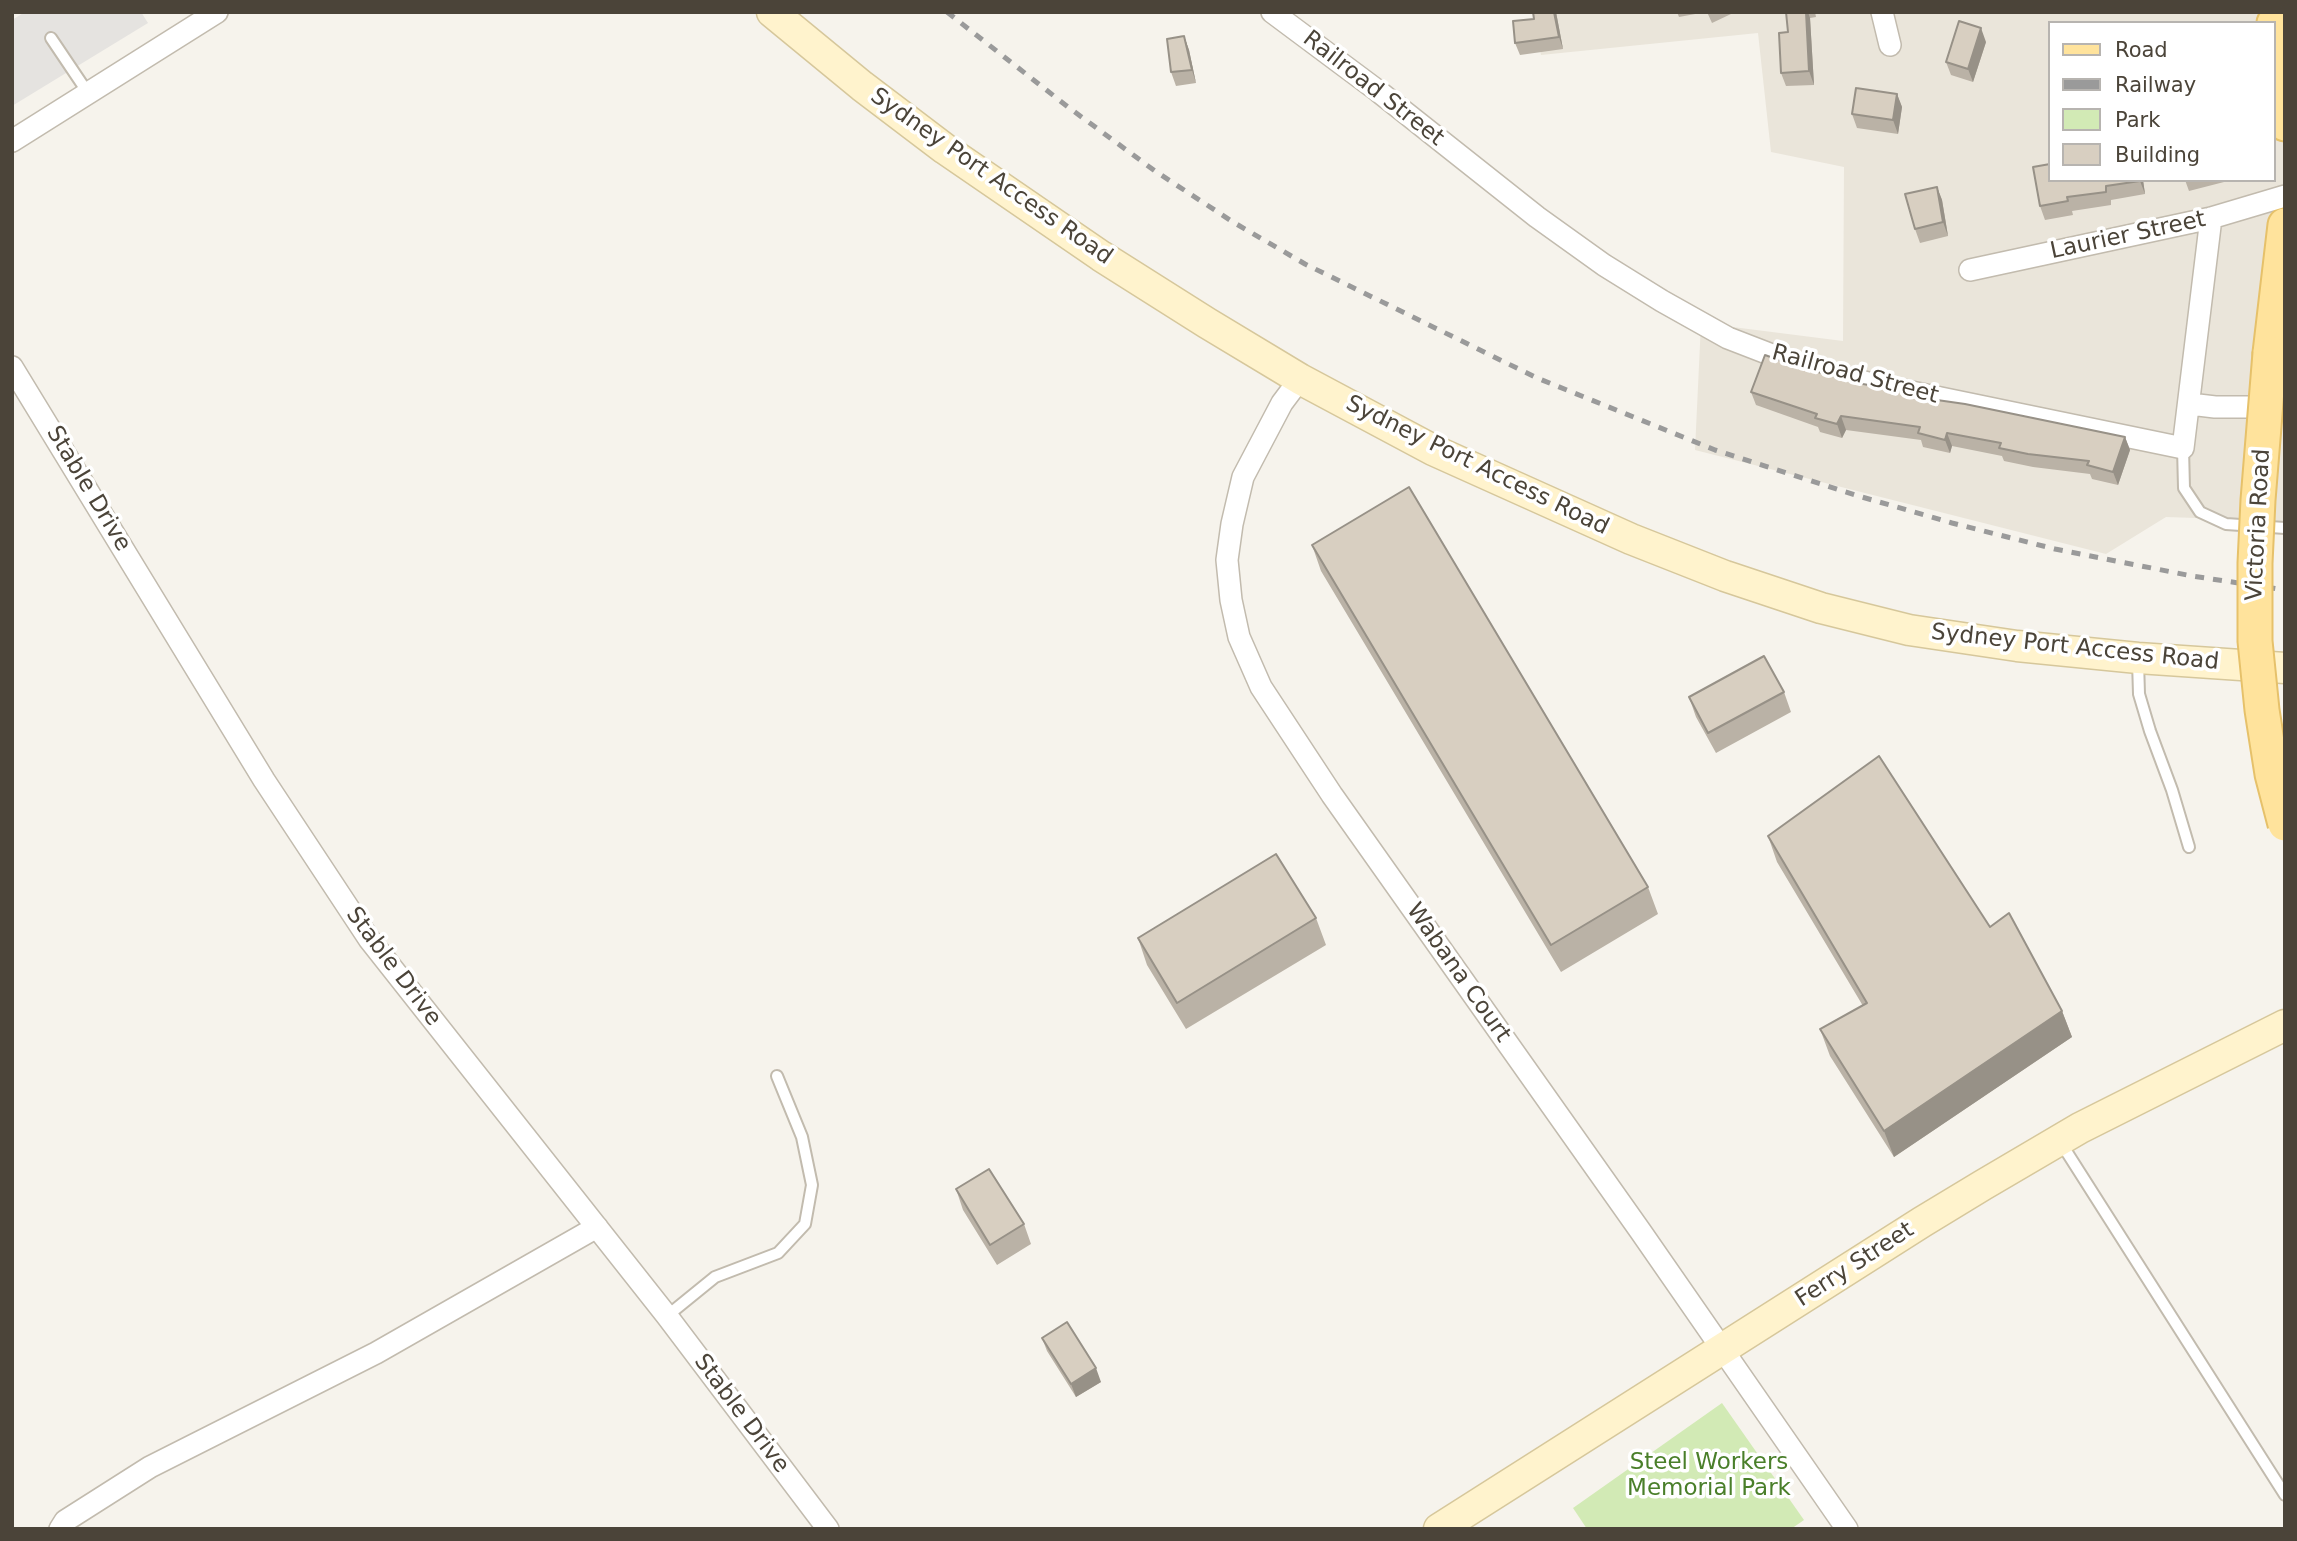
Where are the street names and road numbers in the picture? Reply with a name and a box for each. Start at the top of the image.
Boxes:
street label: Railroad Street [1297,25,1449,153]
street label: Sydney Port Access Road [865,83,1117,271]
street label: Laurier Street [2048,206,2208,266]
street label: Railroad Street [1769,340,1941,410]
street label: Sydney Port Access Road [1341,390,1613,542]
street label: Stable Drive [40,421,136,557]
street label: Victoria Road [2241,448,2277,602]
street label: Sydney Port Access Road [1930,619,2220,677]
street label: Wabana Court [1400,898,1516,1048]
street label: Stable Drive [339,902,447,1032]
street label: Ferry Street [1791,1217,1919,1313]
street label: Stable Drive [687,1349,795,1479]

